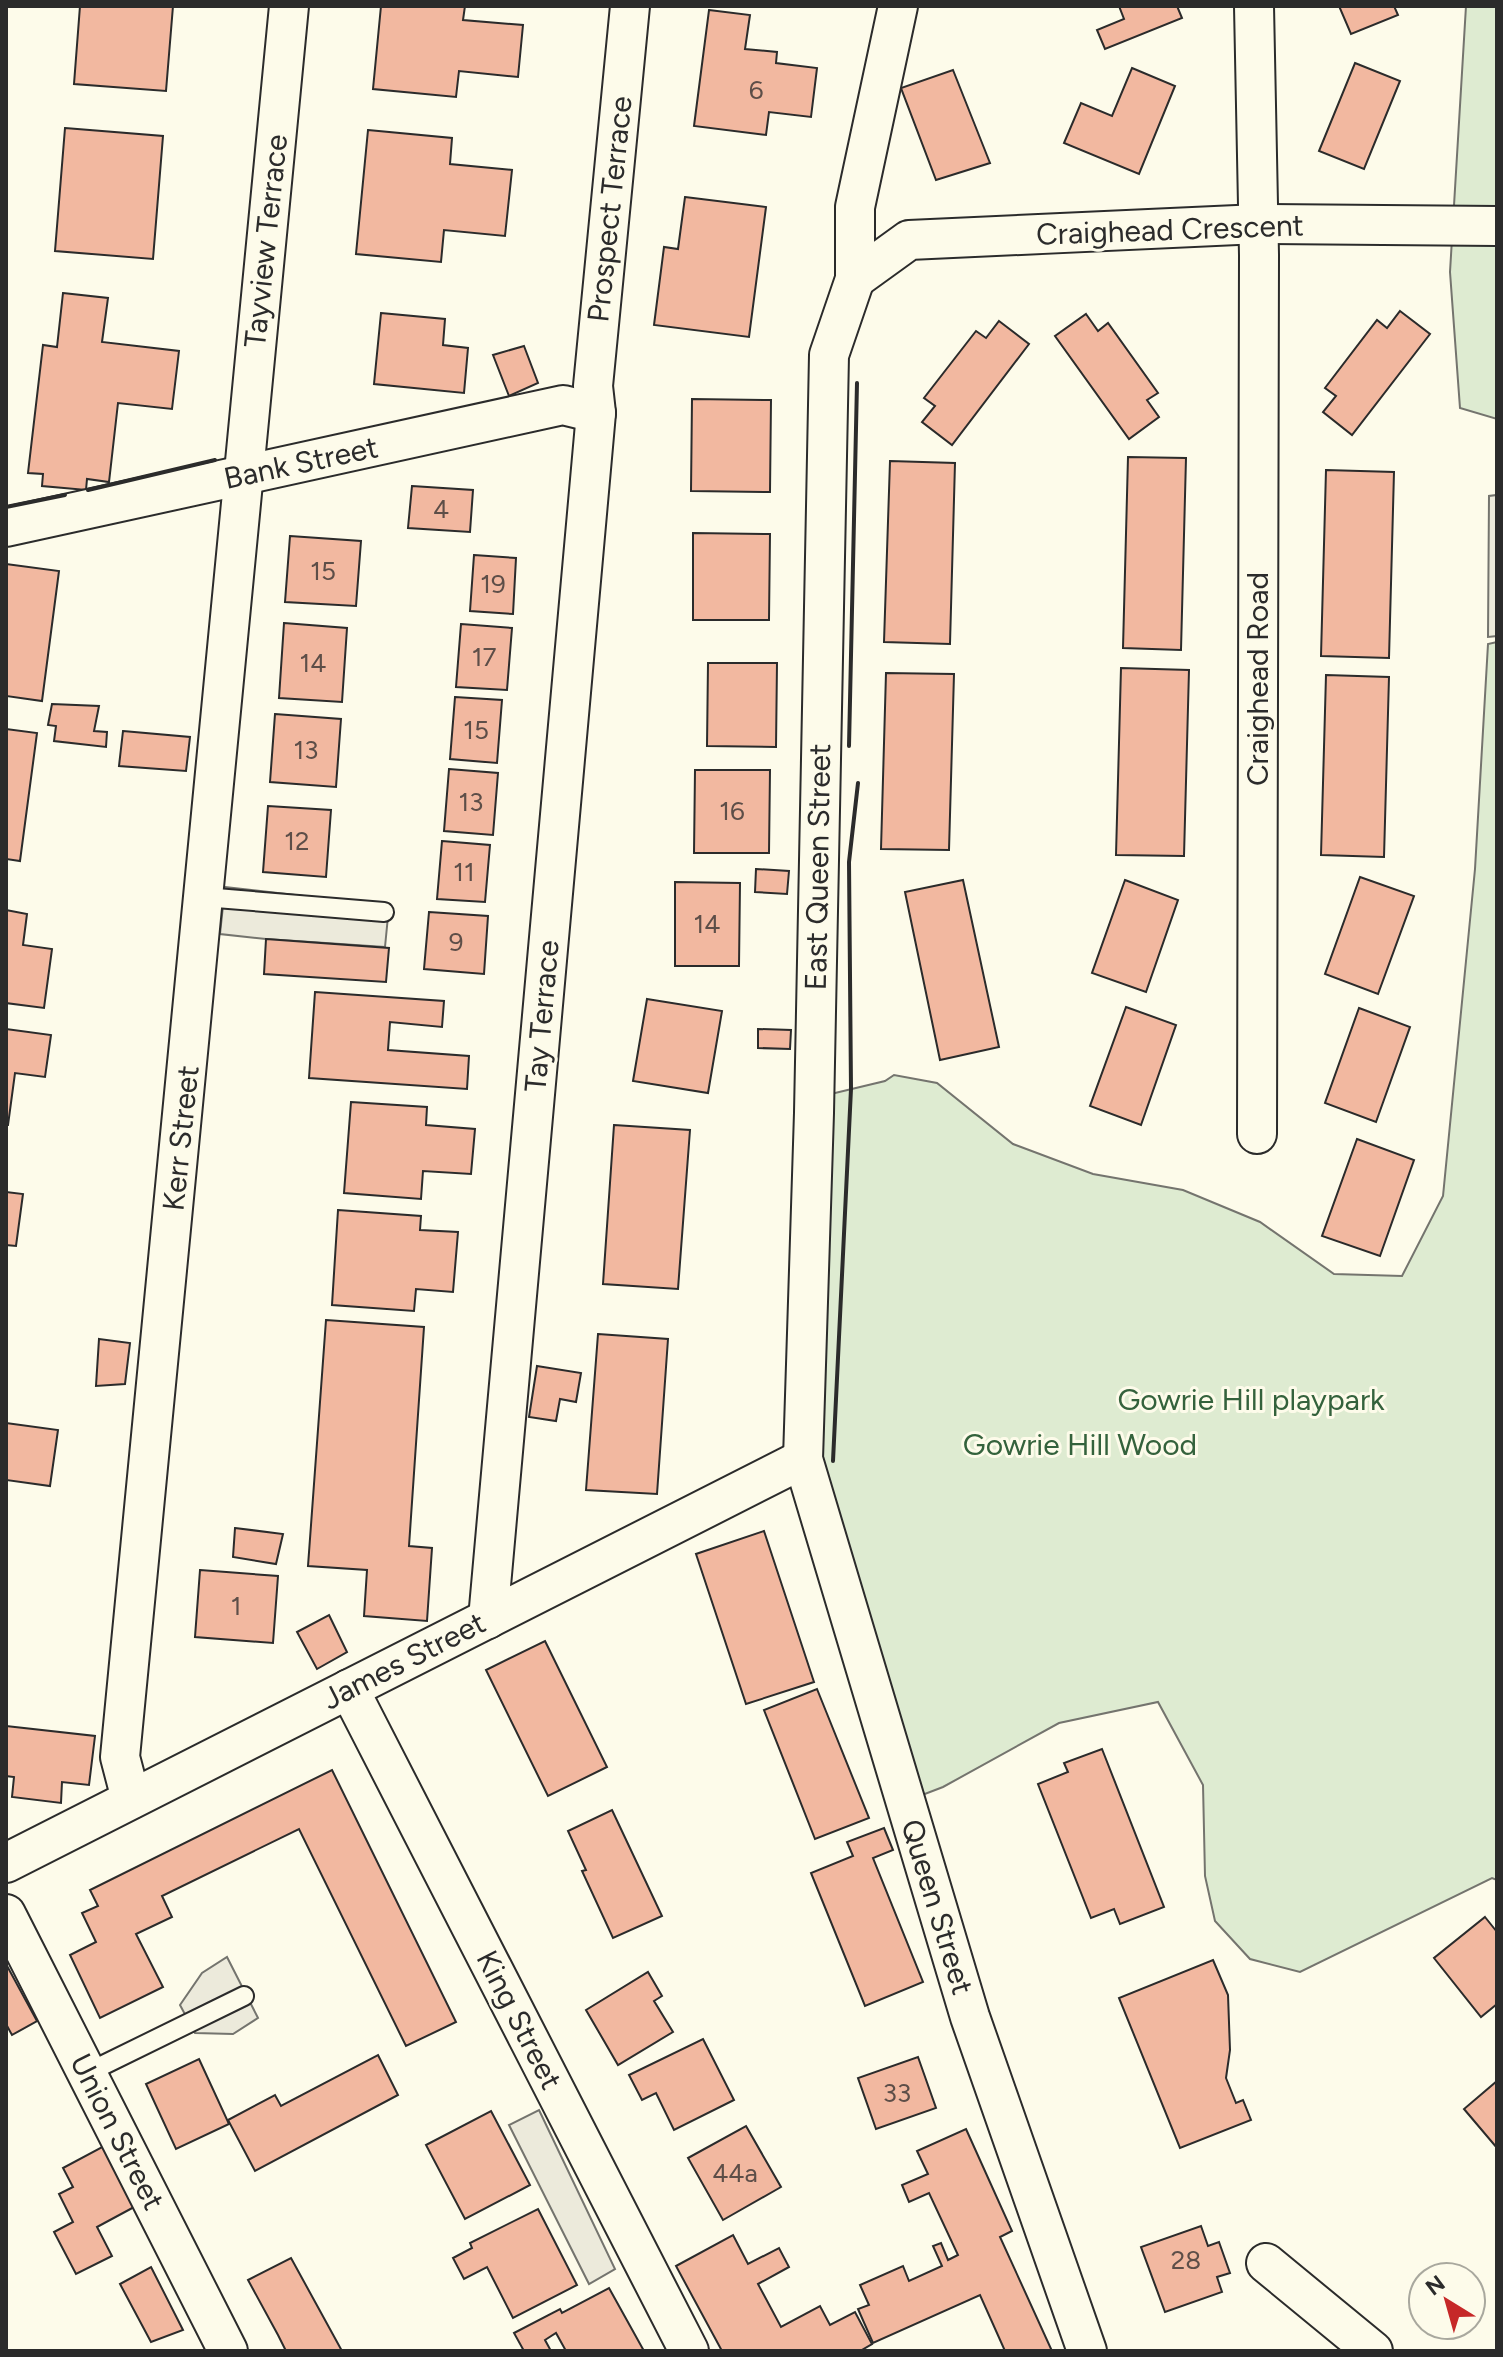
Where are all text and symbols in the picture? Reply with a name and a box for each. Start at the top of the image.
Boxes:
house number: 6 [749,74,763,106]
street label: Prospect Terrace [579,94,640,324]
street label: Tayview Terrace [236,132,295,349]
street label: Craighead Crescent [1035,206,1304,253]
street label: Bank Street [221,428,381,497]
house number: 4 [433,493,449,525]
house number: 15 [310,555,336,587]
house number: 19 [480,568,506,600]
street label: Craighead Road [1239,572,1276,786]
house number: 17 [472,641,496,673]
house number: 14 [300,647,326,679]
house number: 15 [463,714,489,746]
house number: 13 [294,734,318,766]
street label: East Queen Street [797,743,838,991]
house number: 13 [459,786,483,818]
house number: 16 [719,795,745,827]
house number: 12 [284,825,310,857]
house number: 11 [453,856,475,888]
house number: 14 [694,908,720,940]
house number: 9 [449,926,463,958]
street label: Tay Terrace [516,939,567,1093]
street label: Kerr Street [154,1063,207,1213]
park label: Gowrie Hill playpark [1117,1381,1385,1418]
park label: Gowrie Hill Wood [963,1426,1197,1463]
house number: 1 [231,1590,241,1622]
street label: James Street [316,1604,491,1717]
street label: Queen Street [893,1815,982,1999]
street label: King Street [469,1944,570,2095]
street label: Union Street [62,2047,173,2216]
house number: 33 [883,2077,911,2109]
house number: 44a [712,2157,758,2189]
house number: 28 [1171,2244,1201,2276]
north arrow [1407,2261,1487,2341]
text: N [1420,2270,1450,2301]

